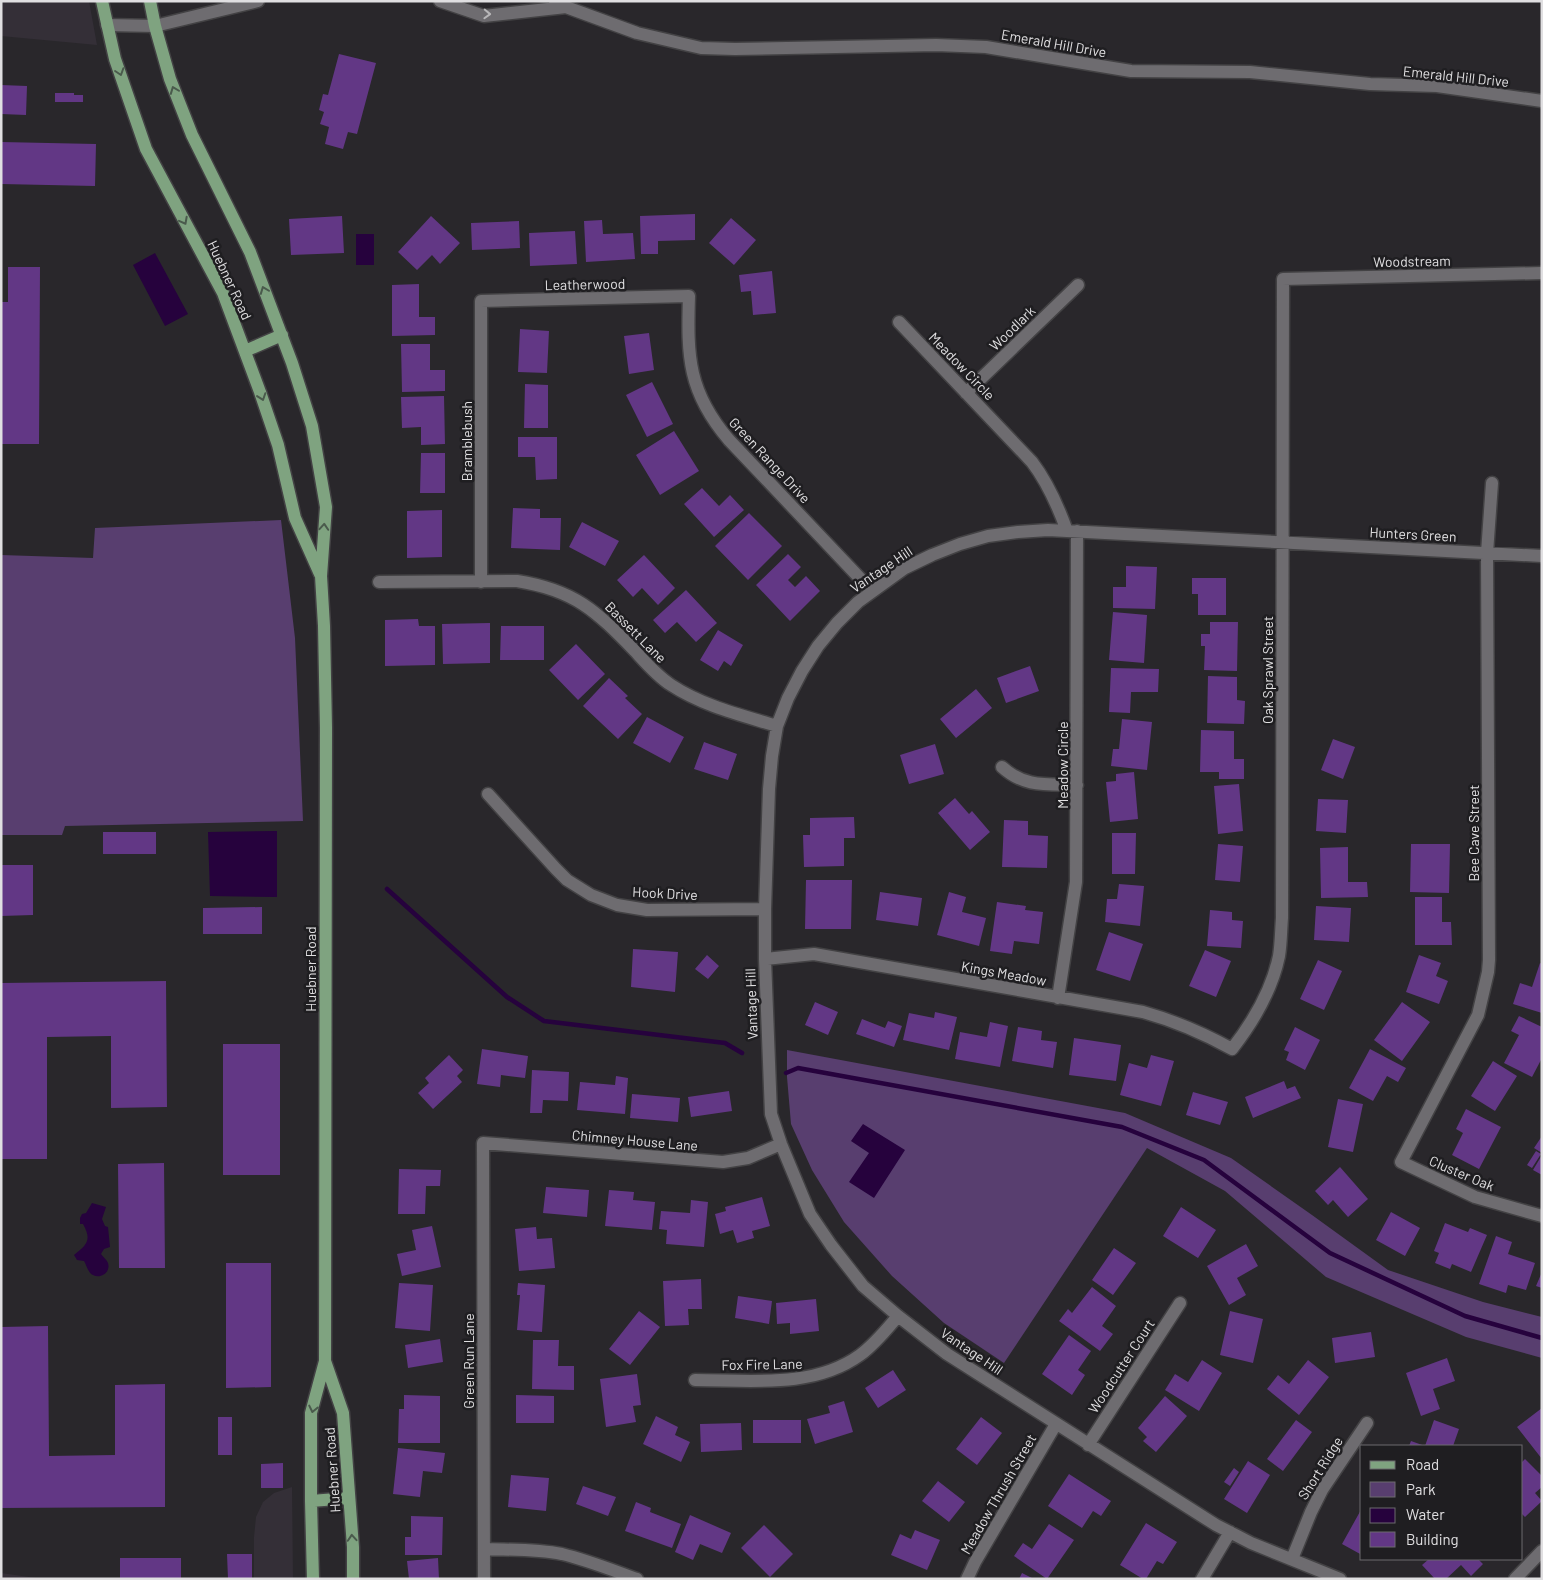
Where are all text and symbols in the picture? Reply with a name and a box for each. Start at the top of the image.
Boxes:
one-way arrow [483,9,491,20]
street label: Emerald Hill Drive [1000,25,1108,61]
street label: Emerald Hill Drive [1402,62,1510,90]
one-way arrow [114,68,124,76]
one-way arrow [170,86,181,95]
one-way arrow [178,216,188,225]
street label: Huebner Road [204,238,256,322]
street label: Woodstream [1373,252,1451,270]
street label: Leatherwood [545,275,625,293]
one-way arrow [260,286,270,294]
street label: Woodlark [986,302,1038,354]
street label: Meadow Circle [925,329,999,403]
one-way arrow [256,392,266,401]
street label: Bramblebush [458,401,475,481]
street label: Green Range Drive [726,414,814,506]
one-way arrow [319,523,330,531]
street label: Hunters Green [1369,523,1457,545]
street label: Vantage Hill [847,542,915,596]
street label: Bassett Lane [602,598,670,666]
street label: Oak Sprawl Street [1259,616,1276,724]
street label: Meadow Circle [1054,721,1071,809]
street label: Bee Cave Street [1465,785,1482,881]
street label: Hook Drive [632,883,698,903]
street label: Huebner Road [302,926,319,1012]
street label: Kings Meadow [960,957,1048,989]
street label: Vantage Hill [741,968,761,1040]
street label: Chimney House Lane [571,1126,699,1154]
street label: Cluster Oak [1427,1152,1497,1194]
street label: Green Run Lane [460,1313,477,1409]
street label: Woodcutter Court [1084,1316,1158,1416]
street label: Vantage Hill [938,1324,1006,1378]
street label: Fox Fire Lane [721,1355,803,1373]
one-way arrow [308,1404,318,1413]
street label: Huebner Road [321,1427,343,1513]
street label: Meadow Thrush Street [957,1431,1039,1557]
street label: Short Ridge [1294,1433,1346,1503]
legend [1360,1445,1523,1560]
text: Road [1406,1455,1439,1473]
text: Park [1406,1480,1436,1498]
text: Water [1406,1505,1445,1523]
text: Building [1406,1530,1459,1548]
one-way arrow [347,1534,358,1542]

